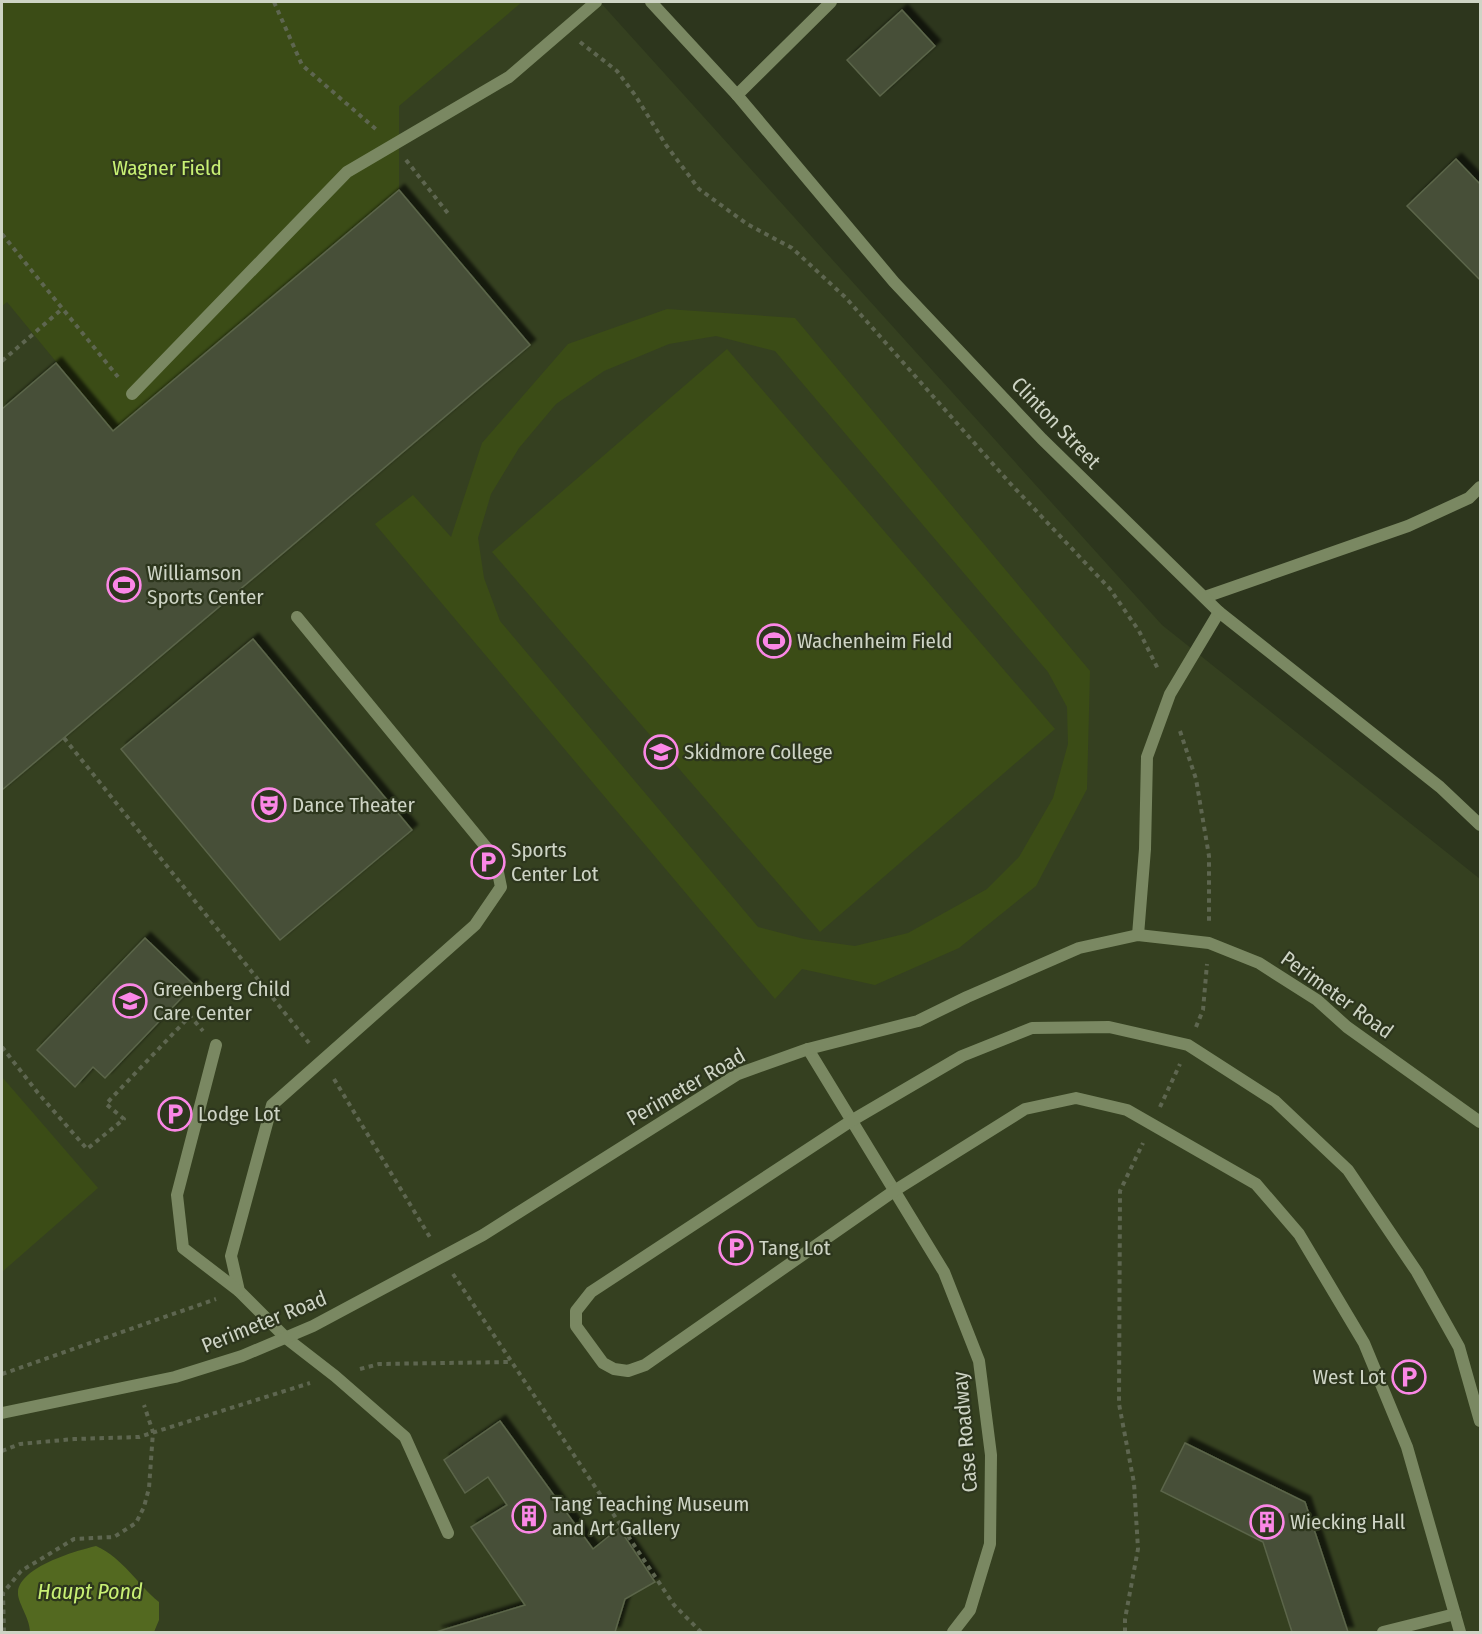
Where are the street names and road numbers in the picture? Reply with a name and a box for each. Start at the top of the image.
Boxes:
street label: Clinton Street [1006,372,1106,474]
street label: Perimeter Road [1276,946,1398,1044]
street label: Perimeter Road [622,1043,750,1131]
street label: Perimeter Road [198,1285,330,1359]
street label: Case Roadway [947,1370,983,1494]

